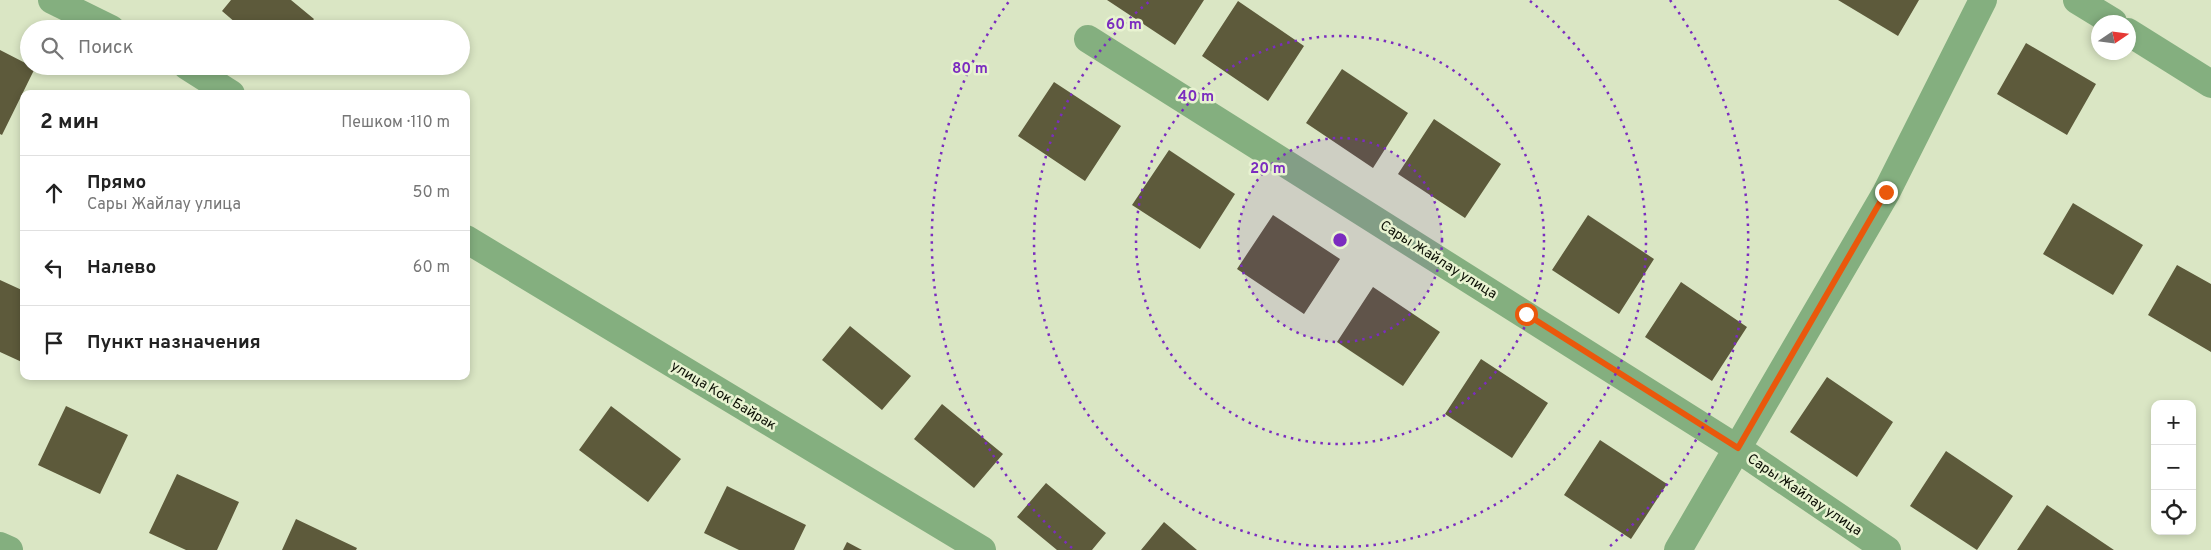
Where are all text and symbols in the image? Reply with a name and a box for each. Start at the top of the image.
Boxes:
north arrow [2091,15,2136,60]
text: 60 m [1106,16,1142,35]
search box [20,20,470,75]
icon: search [38,34,66,62]
text: Поиск [78,36,134,60]
text: 80 m [952,60,988,79]
text: 40 m [1178,88,1214,107]
text: 2 мин [40,109,99,136]
text: Пешком · 110 m [341,113,450,133]
text: 20 m [1250,160,1286,179]
text: Прямо [87,171,146,195]
icon: ahead [40,179,68,207]
route end [1875,181,1898,204]
text: 50 m [413,183,450,203]
text: Сары Жайлау улица [87,195,241,215]
street label: Сары Жайлау улица [1377,217,1500,303]
centre of rings [1331,231,1349,249]
icon: left [40,254,68,282]
text: Налево [87,256,156,280]
text: 60 m [413,258,450,278]
route start [1515,303,1538,326]
icon: arrive [40,329,68,357]
text: Пункт назначения [87,331,261,355]
street label: улица Кок Байрак [667,358,779,435]
map controls [2151,400,2196,535]
button: + [2151,400,2196,445]
button: − [2151,445,2196,490]
street label: Сары Жайлау улица [1744,451,1865,540]
button: locate [2151,490,2196,535]

